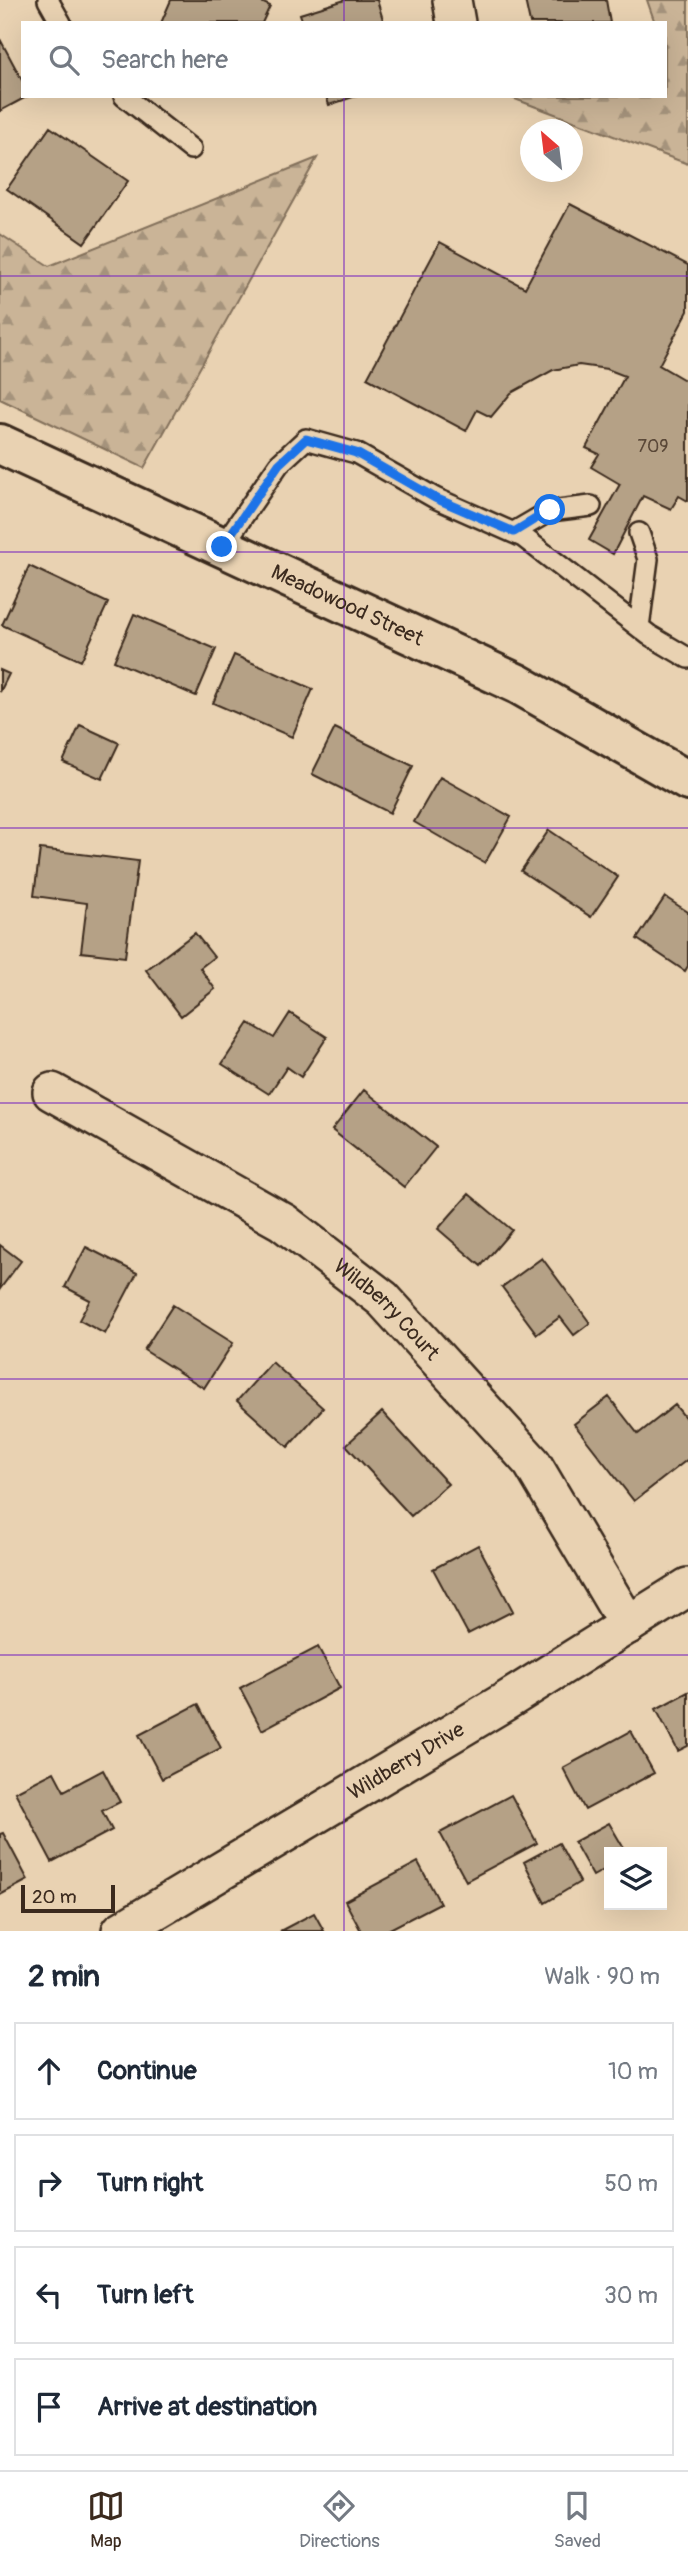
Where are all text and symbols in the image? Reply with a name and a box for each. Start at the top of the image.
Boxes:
search box [21,21,667,98]
icon: search [45,41,83,79]
text: Search here [101,44,228,76]
north arrow [520,119,583,182]
house number: 709 [637,435,669,458]
route start [534,494,565,525]
route end [206,531,237,562]
street label: Meadowood Street [267,559,428,653]
street label: Wildberry Court [328,1253,446,1367]
street label: Wildberry Drive [343,1716,470,1806]
map controls [604,1847,667,1910]
button: layers [604,1847,667,1910]
scale bar [21,1882,116,1914]
text: 20 m [32,1885,77,1909]
text: 2 min [28,1958,100,1995]
text: Walk · 90 m [544,1962,660,1991]
icon: ahead [30,2052,68,2090]
text: Continue [97,2055,197,2087]
text: 10 m [608,2057,658,2086]
icon: right [30,2164,68,2202]
text: Turn right [97,2167,203,2199]
text: 50 m [604,2169,658,2198]
icon: left [30,2276,68,2314]
text: Turn left [97,2279,193,2311]
text: 30 m [604,2281,658,2310]
icon: arrive [30,2388,68,2426]
text: Arrive at destination [97,2391,317,2423]
tab: Map [87,2487,125,2553]
tab: Directions [299,2487,380,2553]
tab: Saved [554,2487,601,2553]

